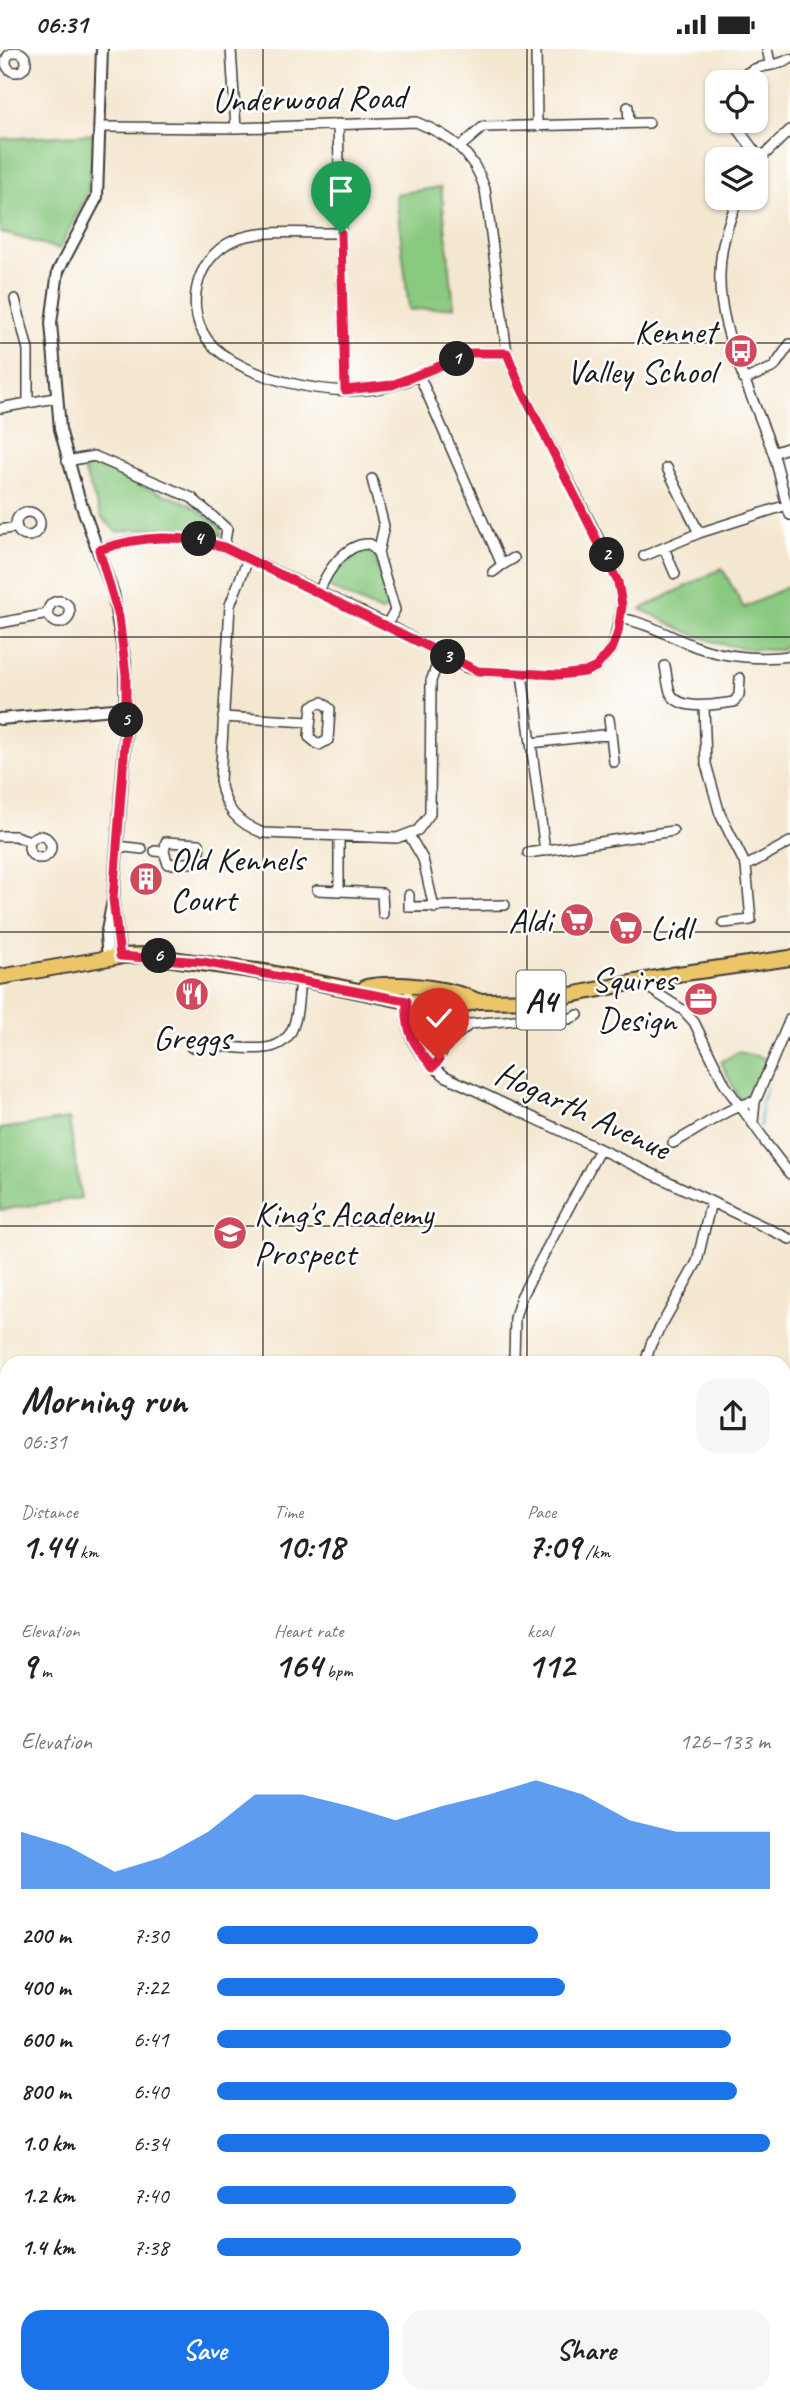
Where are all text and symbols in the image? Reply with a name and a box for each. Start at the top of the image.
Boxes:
text: 06:31 [35,8,88,41]
map controls [705,70,768,210]
button: locate [705,70,768,133]
street label: Underwood Road [212,74,412,123]
button: layers [705,147,768,210]
pin [311,161,371,233]
icon: arrive [322,172,360,210]
place label: Kennet Valley School [566,309,722,394]
bus stop icon: Kennet Valley School [722,332,760,370]
pin: 1 [440,341,475,377]
text: 1 [452,346,461,370]
pin: 4 [182,521,216,557]
text: 4 [194,526,203,550]
pin: 2 [590,538,624,573]
text: 2 [602,542,611,566]
pin: 3 [430,639,466,675]
text: 3 [443,644,452,668]
pin: 5 [108,703,144,737]
text: 5 [121,707,130,731]
place label: Old Kennels Court [170,837,307,922]
building icon: Old Kennels Court [127,860,165,898]
place label: Aldi [508,898,556,943]
supermarket icon: Aldi [558,901,596,939]
place label: Lidl [650,906,698,951]
supermarket icon: Lidl [607,909,645,947]
pin: 6 [142,939,176,974]
text: 6 [154,943,163,967]
place label: Squires Design [591,957,679,1042]
road number: A4 [516,971,566,1030]
restaurant icon: Greggs [173,975,211,1013]
office icon: Squires Design [682,980,720,1018]
pin [409,988,469,1060]
icon: check [420,999,458,1037]
place label: Greggs [153,1015,234,1060]
street label: Hogarth Avenue [488,1050,680,1172]
place label: King's Academy Prospect [254,1191,435,1276]
school or university icon: King's Academy Prospect [211,1214,249,1252]
text: Morning run [21,1377,187,1424]
button: share [696,1379,770,1453]
text: 06:31 [21,1427,67,1456]
text: Distance [21,1500,78,1524]
text: Time [274,1500,303,1524]
text: Pace [527,1500,556,1524]
text: 1.44 [21,1524,75,1569]
text: 10:18 [274,1524,344,1569]
text: 7:09 [527,1524,581,1569]
text: km [75,1540,98,1564]
text: /km [581,1540,610,1564]
text: Elevation [21,1619,79,1643]
text: Heart rate [274,1619,343,1643]
text: kcal [527,1619,552,1643]
text: 9 [21,1643,36,1688]
text: 164 [274,1643,322,1688]
text: 112 [527,1643,574,1688]
text: m [36,1659,52,1683]
text: bpm [322,1659,353,1683]
text: Elevation [21,1727,92,1756]
text: 126–133 m [679,1727,770,1756]
text: 200 m [21,1921,71,1950]
text: 7:30 [133,1921,169,1950]
text: 400 m [21,1973,71,2002]
text: 7:22 [133,1973,169,2002]
text: 600 m [21,2025,71,2054]
text: 6:41 [133,2025,169,2054]
text: 800 m [21,2077,71,2106]
text: 6:40 [133,2077,169,2106]
text: 1.0 km [21,2129,75,2158]
text: 6:34 [133,2129,169,2158]
text: 1.2 km [21,2181,75,2210]
text: 7:40 [133,2181,169,2210]
text: 1.4 km [21,2233,75,2262]
text: 7:38 [133,2233,169,2262]
button: Save [21,2310,389,2390]
button: Share [403,2310,770,2390]

